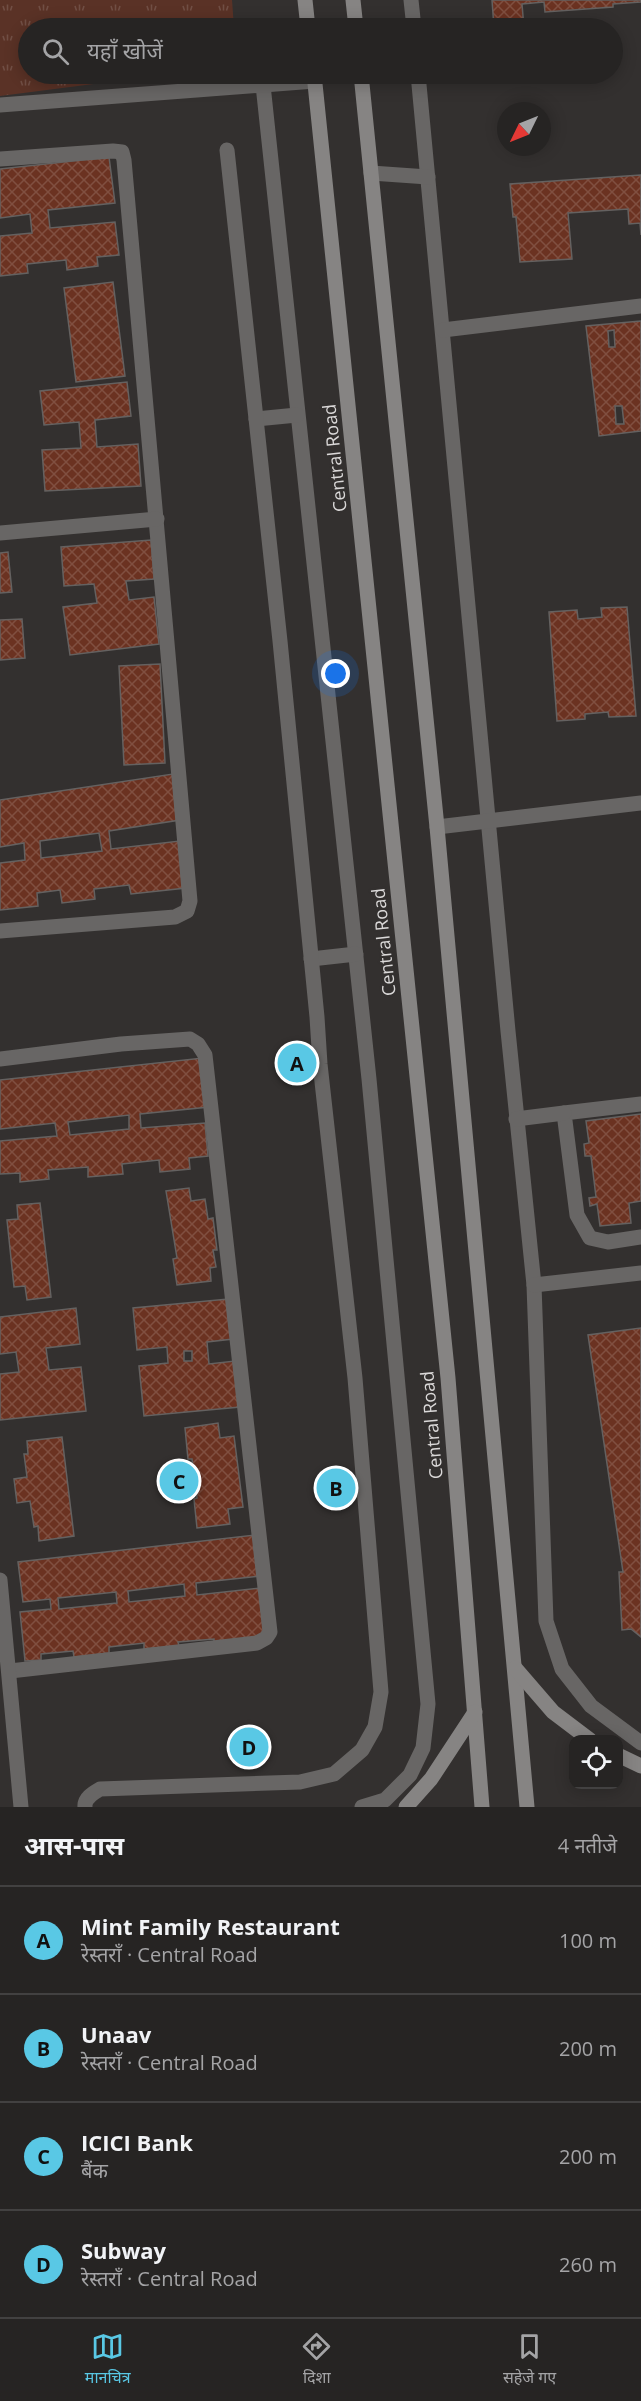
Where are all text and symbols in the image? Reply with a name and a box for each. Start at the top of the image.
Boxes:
search box [18,18,623,84]
icon: search [39,35,72,68]
text: यहाँ खोजें [87,35,163,65]
north arrow [497,102,551,156]
street label: Central Road [316,403,352,513]
your location [321,659,350,688]
street label: Central Road [365,887,401,997]
pin: A [278,1040,316,1086]
street label: Central Road [414,1370,448,1480]
pin: C [160,1458,198,1504]
pin: B [316,1466,356,1510]
pin: D [230,1724,268,1770]
map controls [569,1735,623,1789]
button: locate [569,1735,623,1789]
text: आस-पास [24,1827,124,1863]
text: 4 नतीजे [558,1832,617,1859]
text: Mint Family Restaurant [81,1911,340,1941]
text: A [37,1927,50,1954]
text: 100 m [559,1927,617,1954]
text: रेस्तराँ · Central Road [81,1941,258,1968]
text: Unaav [81,2019,151,2049]
text: B [37,2035,50,2062]
text: 200 m [559,2035,617,2062]
text: रेस्तराँ · Central Road [81,2049,258,2076]
text: ICICI Bank [81,2127,193,2157]
text: C [37,2143,50,2170]
text: 200 m [559,2143,617,2170]
text: बैंक [81,2157,108,2184]
text: Subway [81,2235,166,2265]
text: D [36,2251,51,2278]
text: 260 m [559,2251,617,2278]
text: रेस्तराँ · Central Road [81,2265,258,2292]
tab: मानचित्र [85,2330,131,2390]
tab: दिशा [300,2330,333,2390]
tab: सहेजे गए [503,2330,556,2390]

